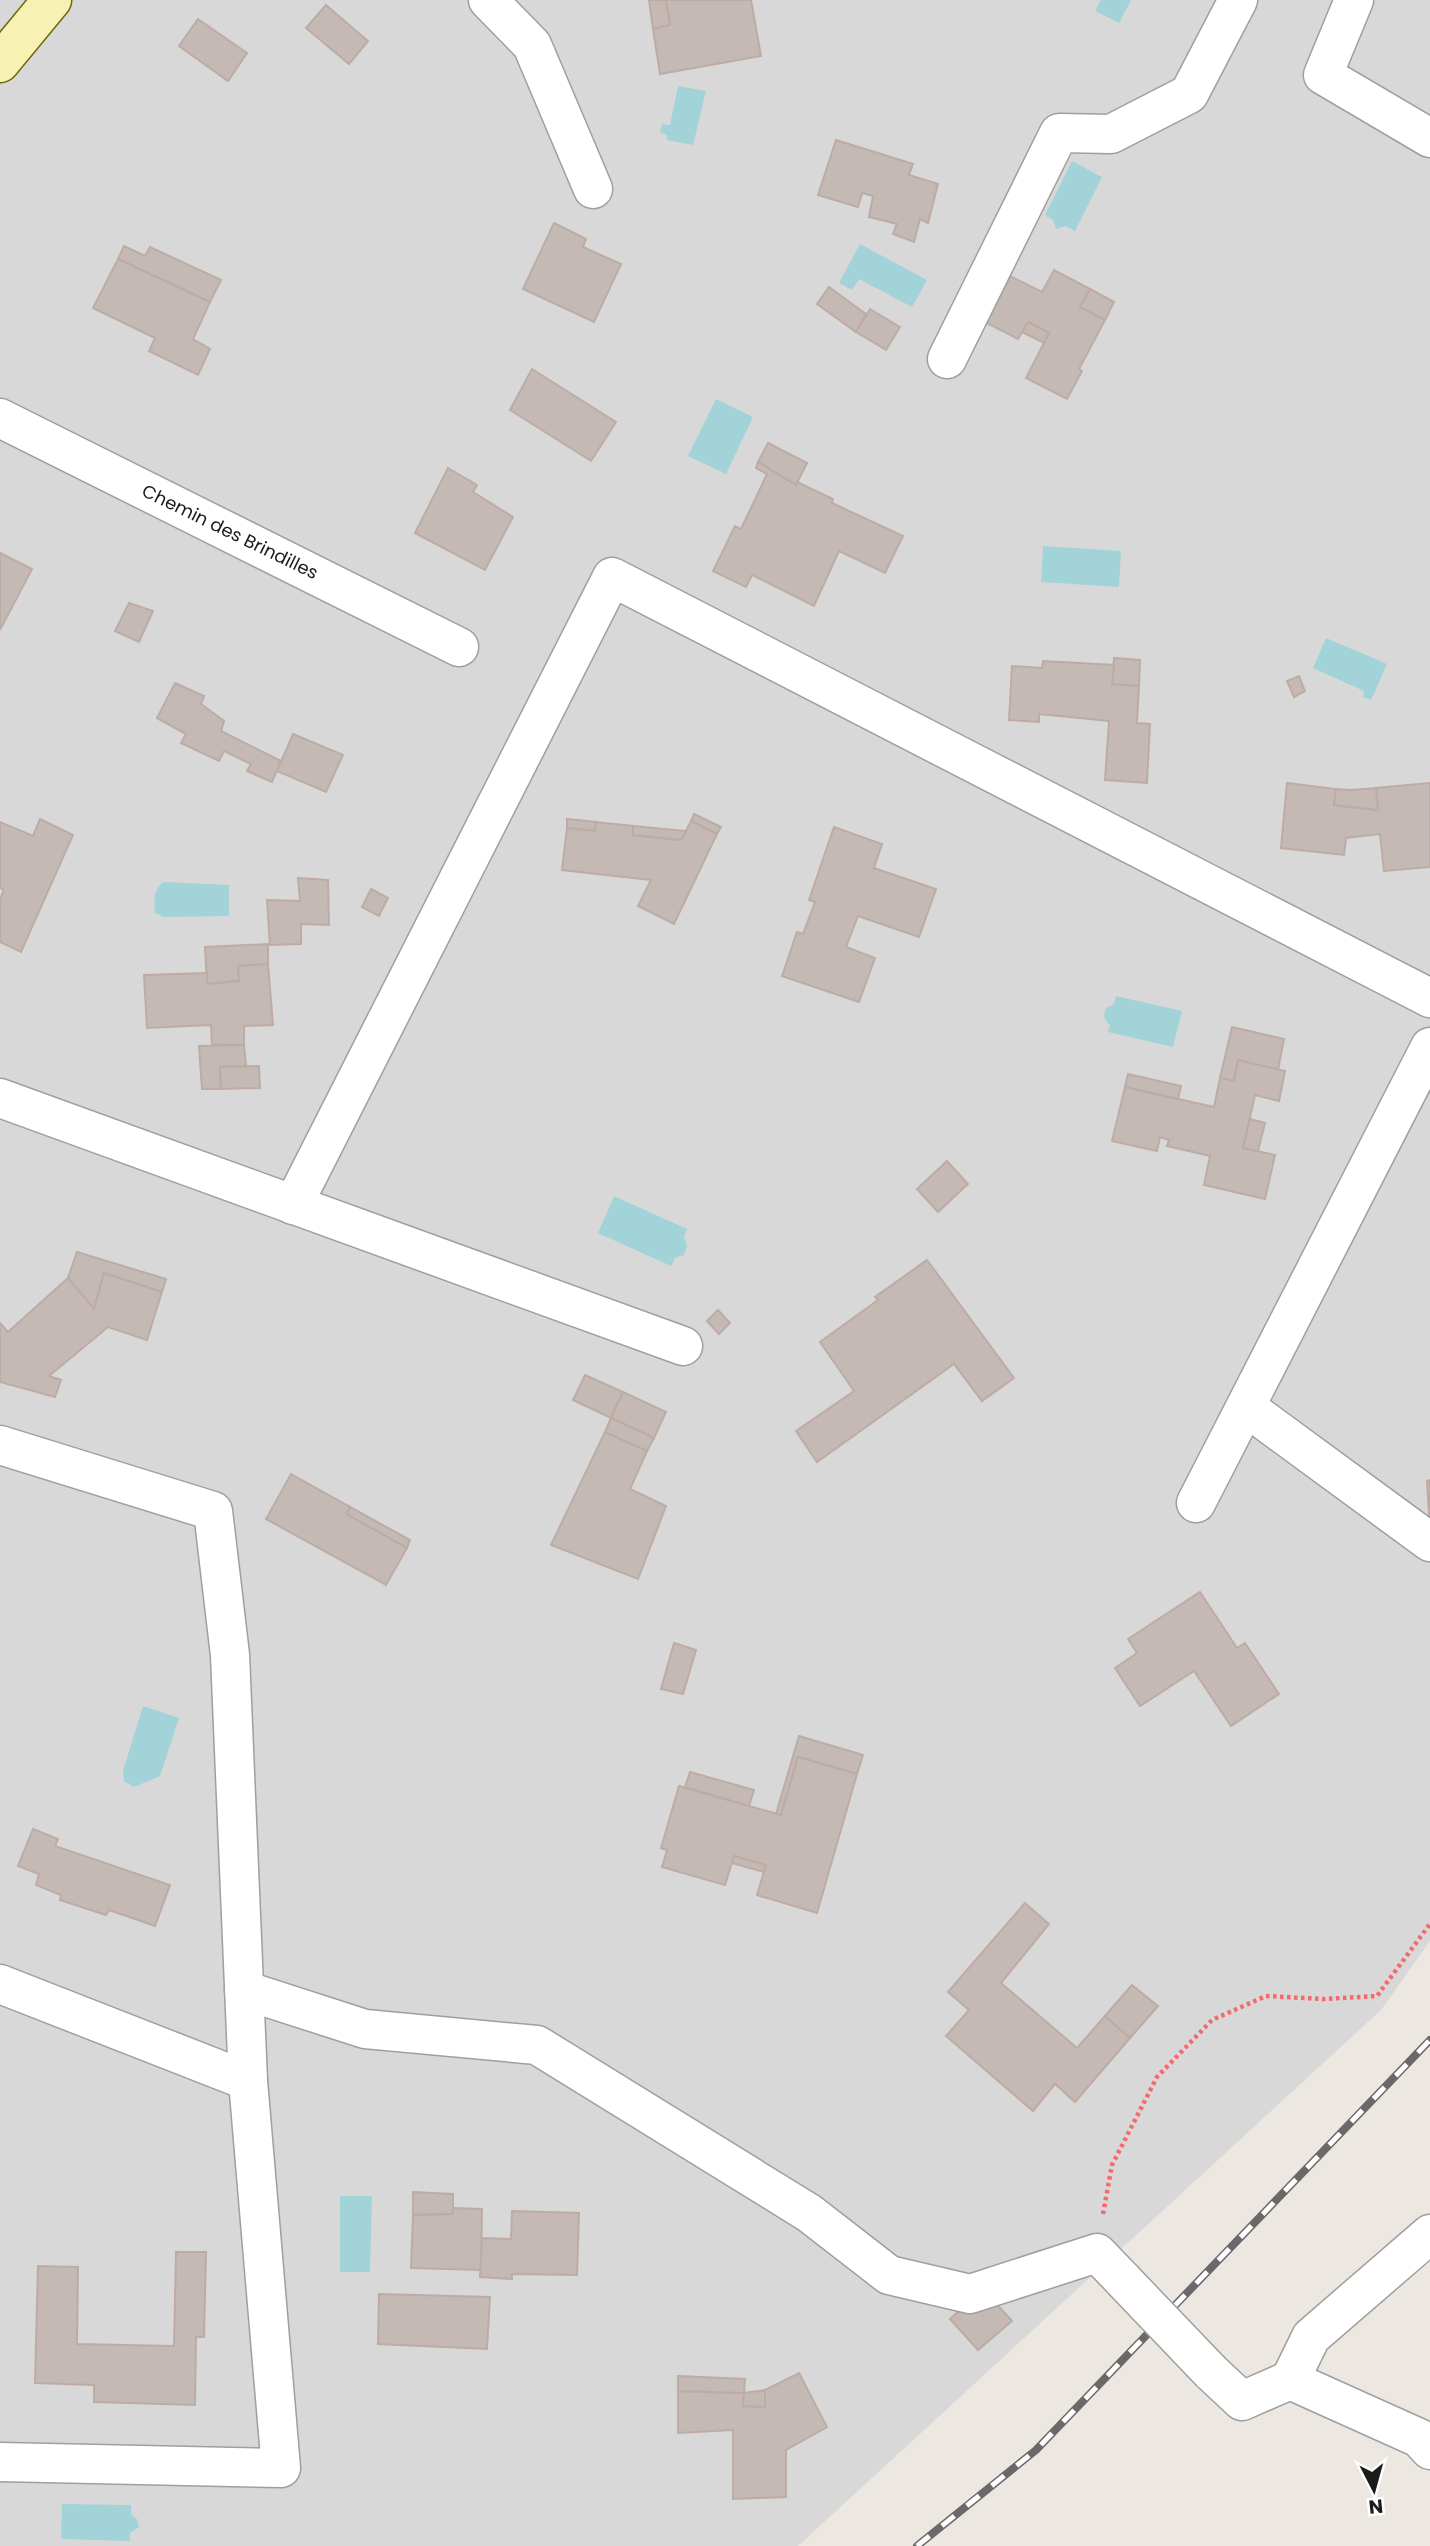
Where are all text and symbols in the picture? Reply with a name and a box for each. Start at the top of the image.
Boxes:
street label: Chemin des Brindilles [138,478,322,585]
north arrow [1339,2455,1409,2525]
text: N [1367,2492,1384,2521]

